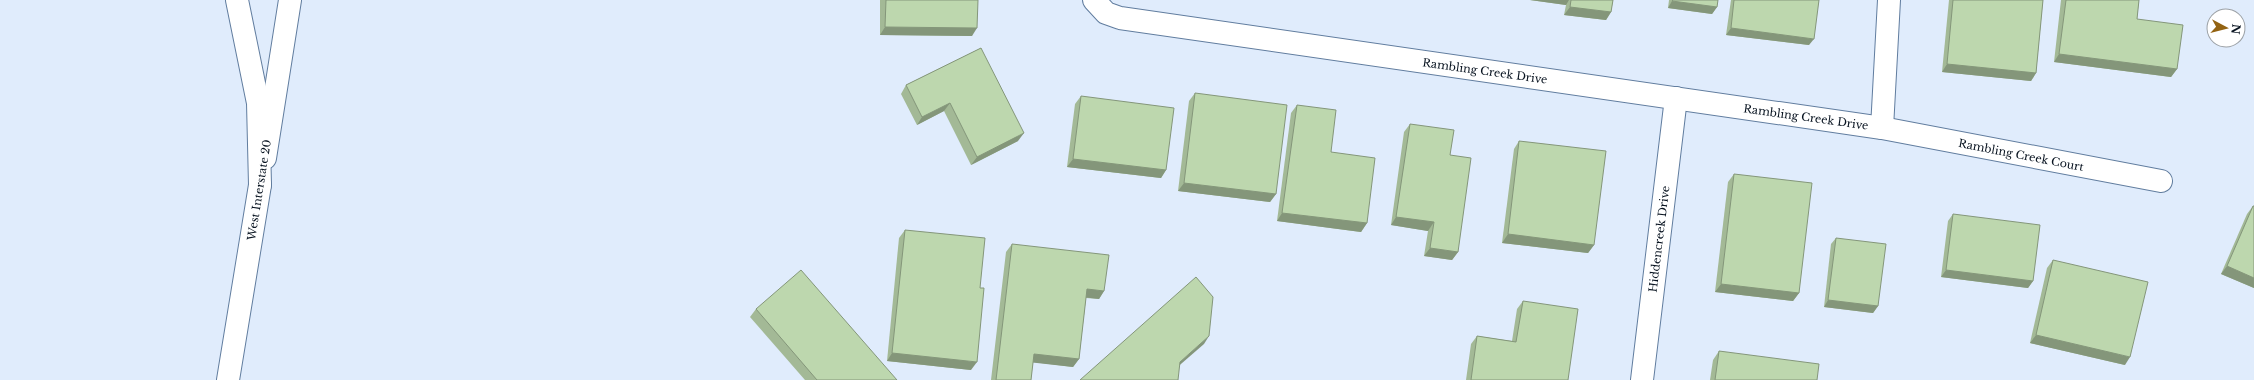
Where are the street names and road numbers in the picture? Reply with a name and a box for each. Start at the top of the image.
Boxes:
street label: Rambling Creek Drive [1422,55,1548,87]
street label: Rambling Creek Drive [1743,101,1869,133]
street label: Rambling Creek Court [1957,136,2086,174]
street label: West Interstate 20 [244,138,274,242]
street label: Hiddencreek Drive [1646,185,1672,293]

